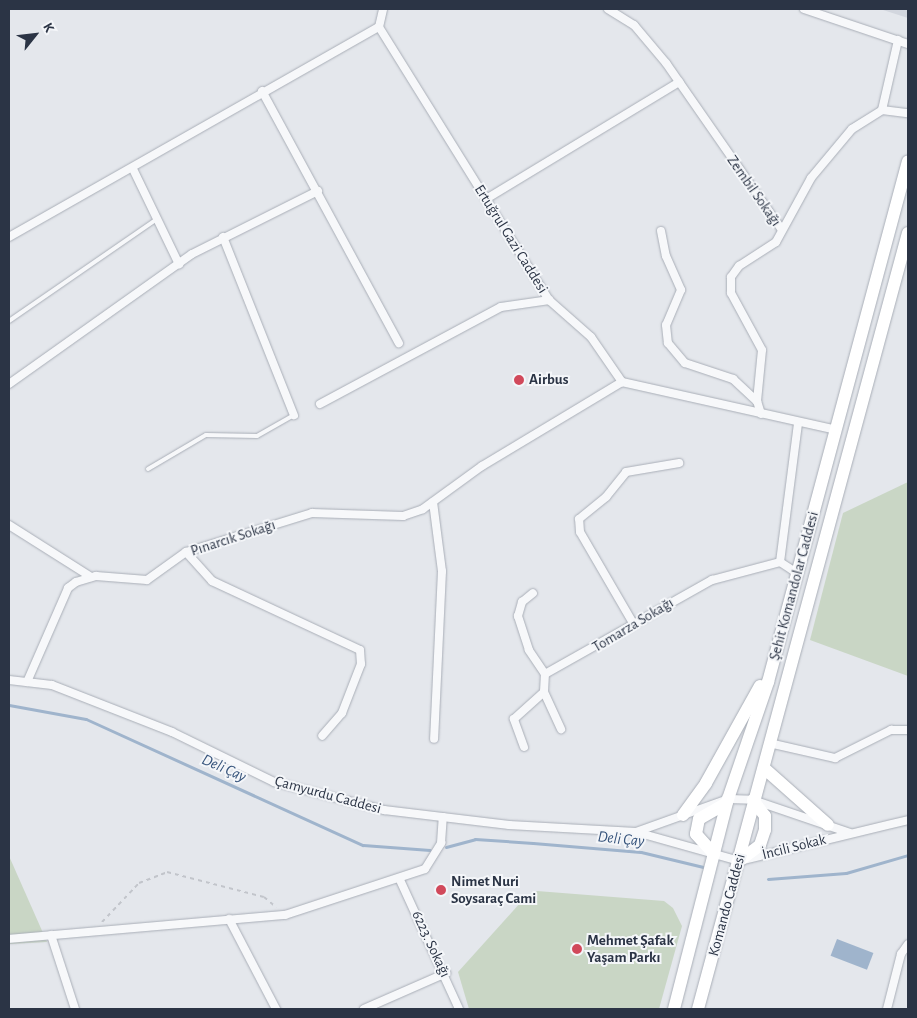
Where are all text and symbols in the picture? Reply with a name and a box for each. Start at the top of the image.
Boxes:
north arrow [10,10,60,60]
text: K [40,21,56,35]
street label: Zembil Sokağı [723,152,785,230]
street label: Ertuğrul Gazi Caddesi [470,181,552,297]
place label: Airbus [529,371,568,389]
marker: Airbus [513,374,525,386]
street label: Şehit Komandolar Caddesi [765,510,823,662]
street label: Pınarcık Sokağı [188,516,278,560]
street label: Tomarza Sokağı [589,594,677,656]
water label: Deli Çay [199,750,249,786]
street label: Çamyurdu Caddesi [273,772,383,818]
water label: Deli Çay [597,827,645,851]
street label: İncili Sokak [760,830,828,864]
street label: Komando Caddesi [705,852,749,958]
place label: Nimet Nuri Soysaraç Cami [451,872,536,907]
marker: Nimet Nuri Soysaraç Cami [435,884,447,896]
street label: 6223. Sokağı [408,908,454,980]
place label: Mehmet Şafak Yaşam Parkı [587,931,674,966]
marker: Mehmet Şafak Yaşam Parkı [571,943,583,955]

